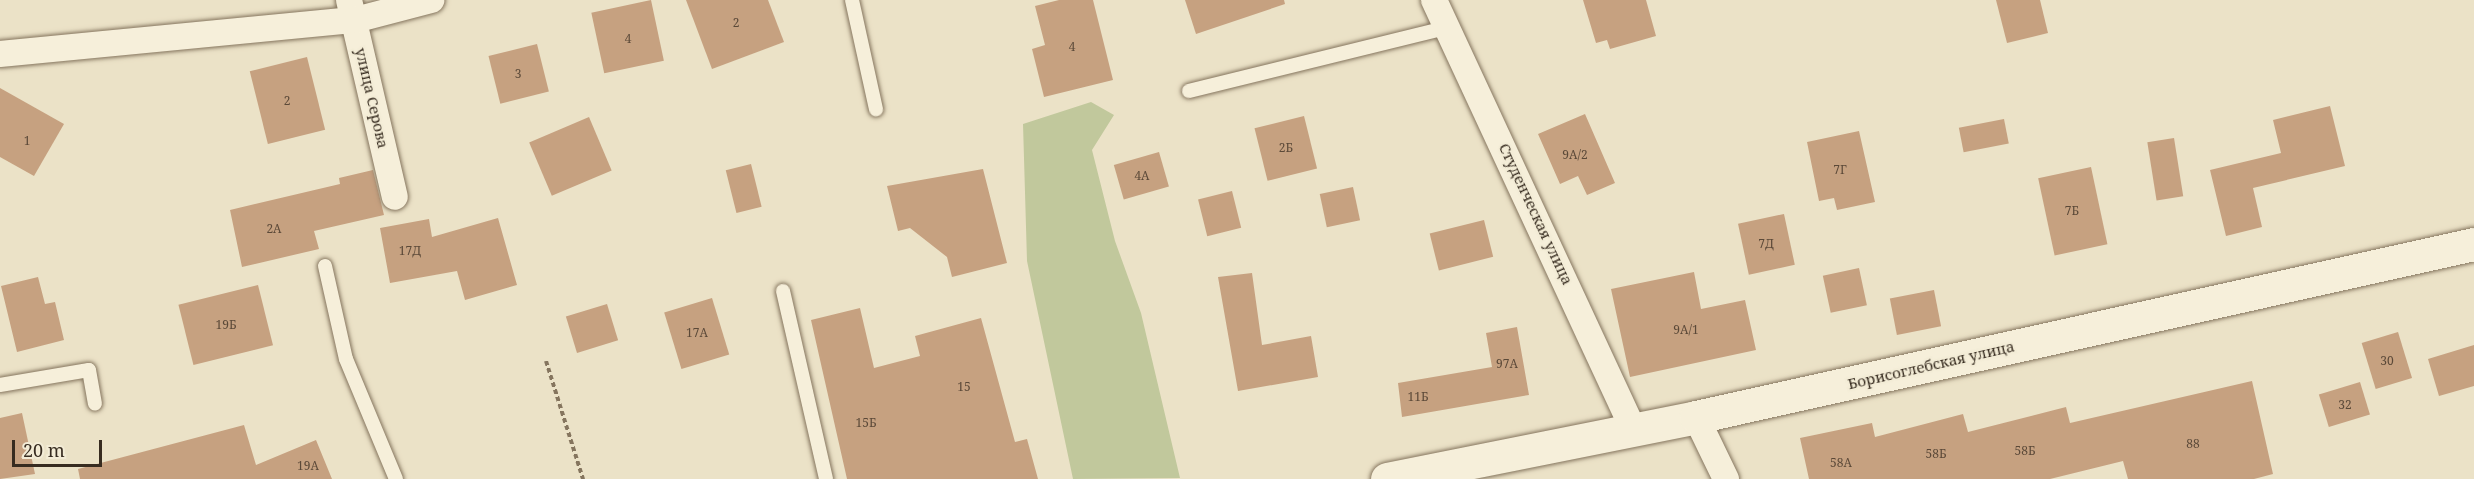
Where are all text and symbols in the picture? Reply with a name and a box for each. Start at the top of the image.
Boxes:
house number: 2 [733,16,739,30]
house number: 4 [625,32,631,46]
house number: 4 [1069,40,1075,54]
street label: улица Серова [352,46,392,150]
house number: 3 [515,67,521,81]
house number: 2 [284,94,290,108]
house number: 1 [24,134,30,148]
street label: Студенческая улица [1495,140,1577,288]
house number: 2Б [1279,141,1293,155]
house number: 9А/2 [1562,148,1588,162]
house number: 7Г [1833,163,1847,177]
house number: 4А [1134,169,1150,183]
house number: 7Б [2065,204,2079,218]
house number: 2А [266,222,282,236]
house number: 7Д [1758,237,1774,251]
house number: 17Д [399,244,421,258]
house number: 19Б [216,318,236,332]
house number: 9А/1 [1673,323,1699,337]
house number: 17А [686,326,708,340]
street label: Борисоглебская улица [1846,337,2016,393]
house number: 30 [2380,354,2394,368]
house number: 97А [1496,357,1518,371]
house number: 15 [957,380,971,394]
house number: 11Б [1408,390,1428,404]
house number: 32 [2338,398,2352,412]
house number: 15Б [856,416,876,430]
scale bar [15,428,105,466]
house number: 88 [2186,437,2200,451]
text: 20 m [23,438,65,462]
house number: 58Б [2015,444,2035,458]
house number: 58Б [1926,447,1946,461]
house number: 58А [1830,456,1852,470]
house number: 19А [297,459,319,473]

